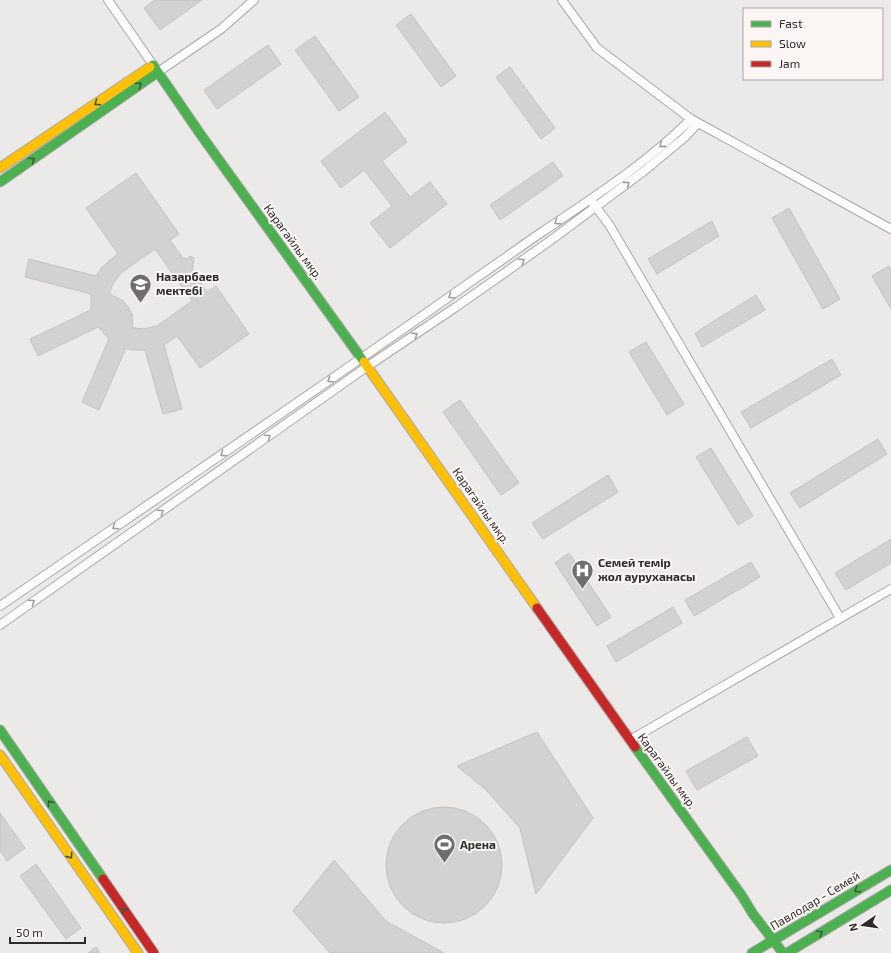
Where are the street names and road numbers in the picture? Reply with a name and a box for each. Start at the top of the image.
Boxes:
street label: Карагайлы мкр. [262,201,326,282]
street label: Карагайлы мкр. [450,465,513,546]
street label: Карагайлы мкр. [636,730,700,811]
street label: Павлодар - Семей [767,868,862,932]

